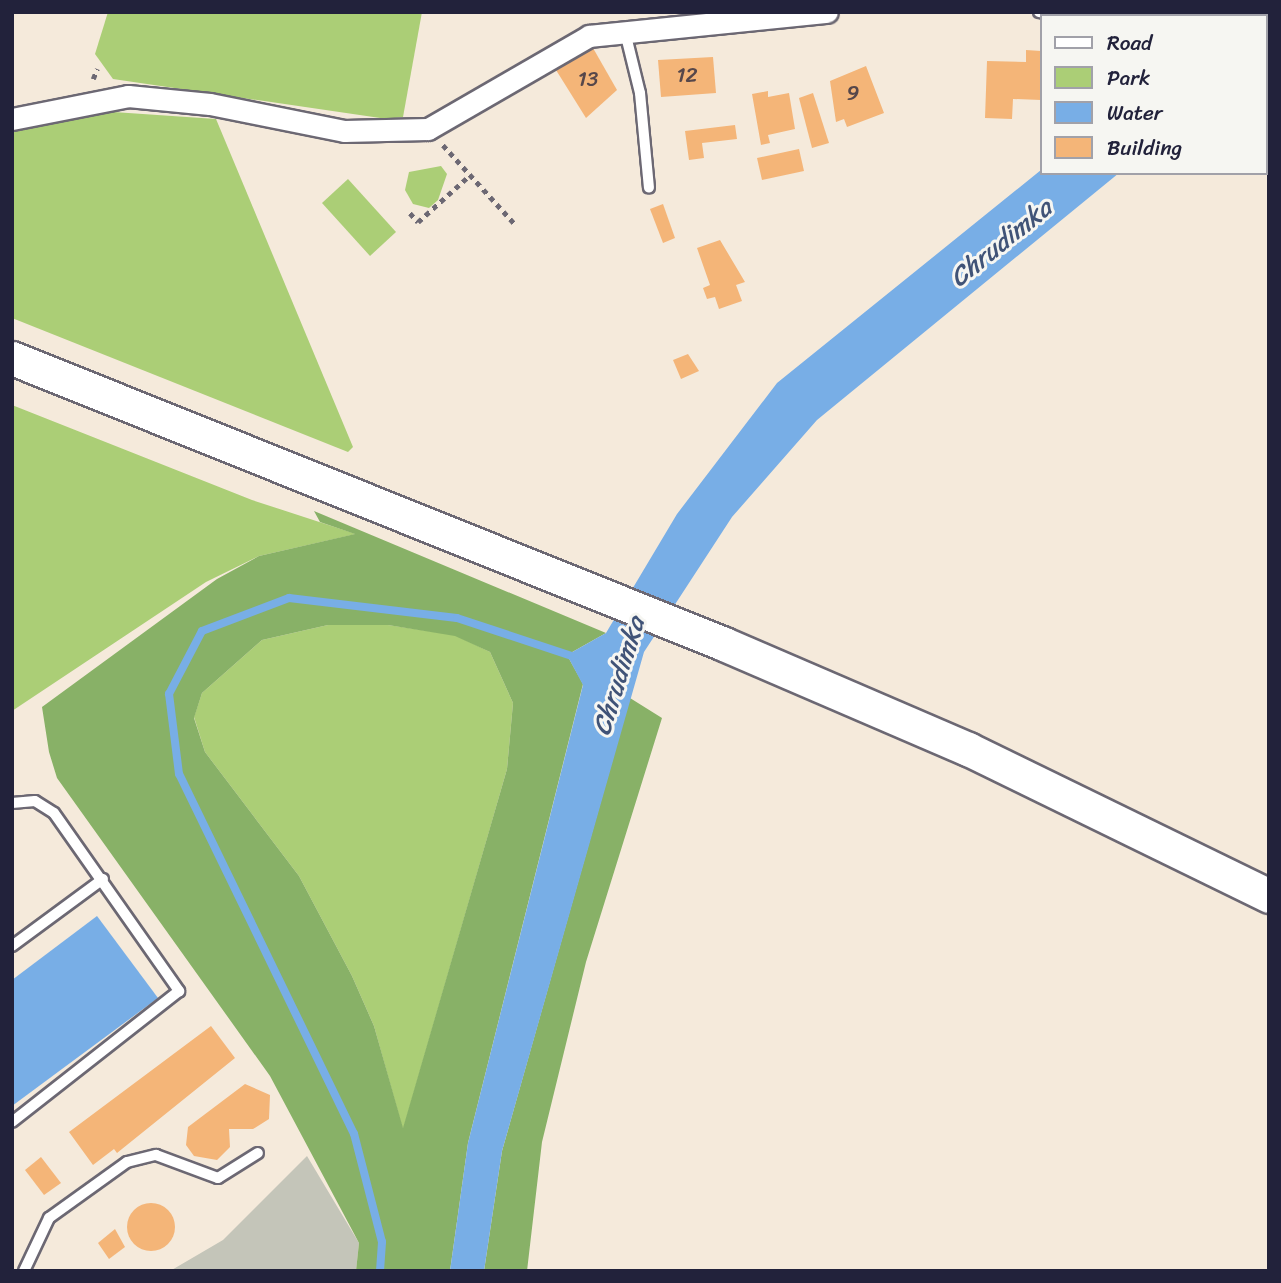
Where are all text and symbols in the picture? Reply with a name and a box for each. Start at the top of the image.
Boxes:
legend [1040,14,1267,175]
text: Road [1107,24,1152,62]
text: Park [1107,59,1150,97]
house number: 12 [676,62,698,88]
house number: 13 [578,66,598,92]
house number: 9 [847,80,859,106]
text: Water [1107,94,1162,132]
text: Building [1107,129,1182,167]
water label: Chrudimka [944,192,1058,294]
water label: Chrudimka [586,613,652,739]

